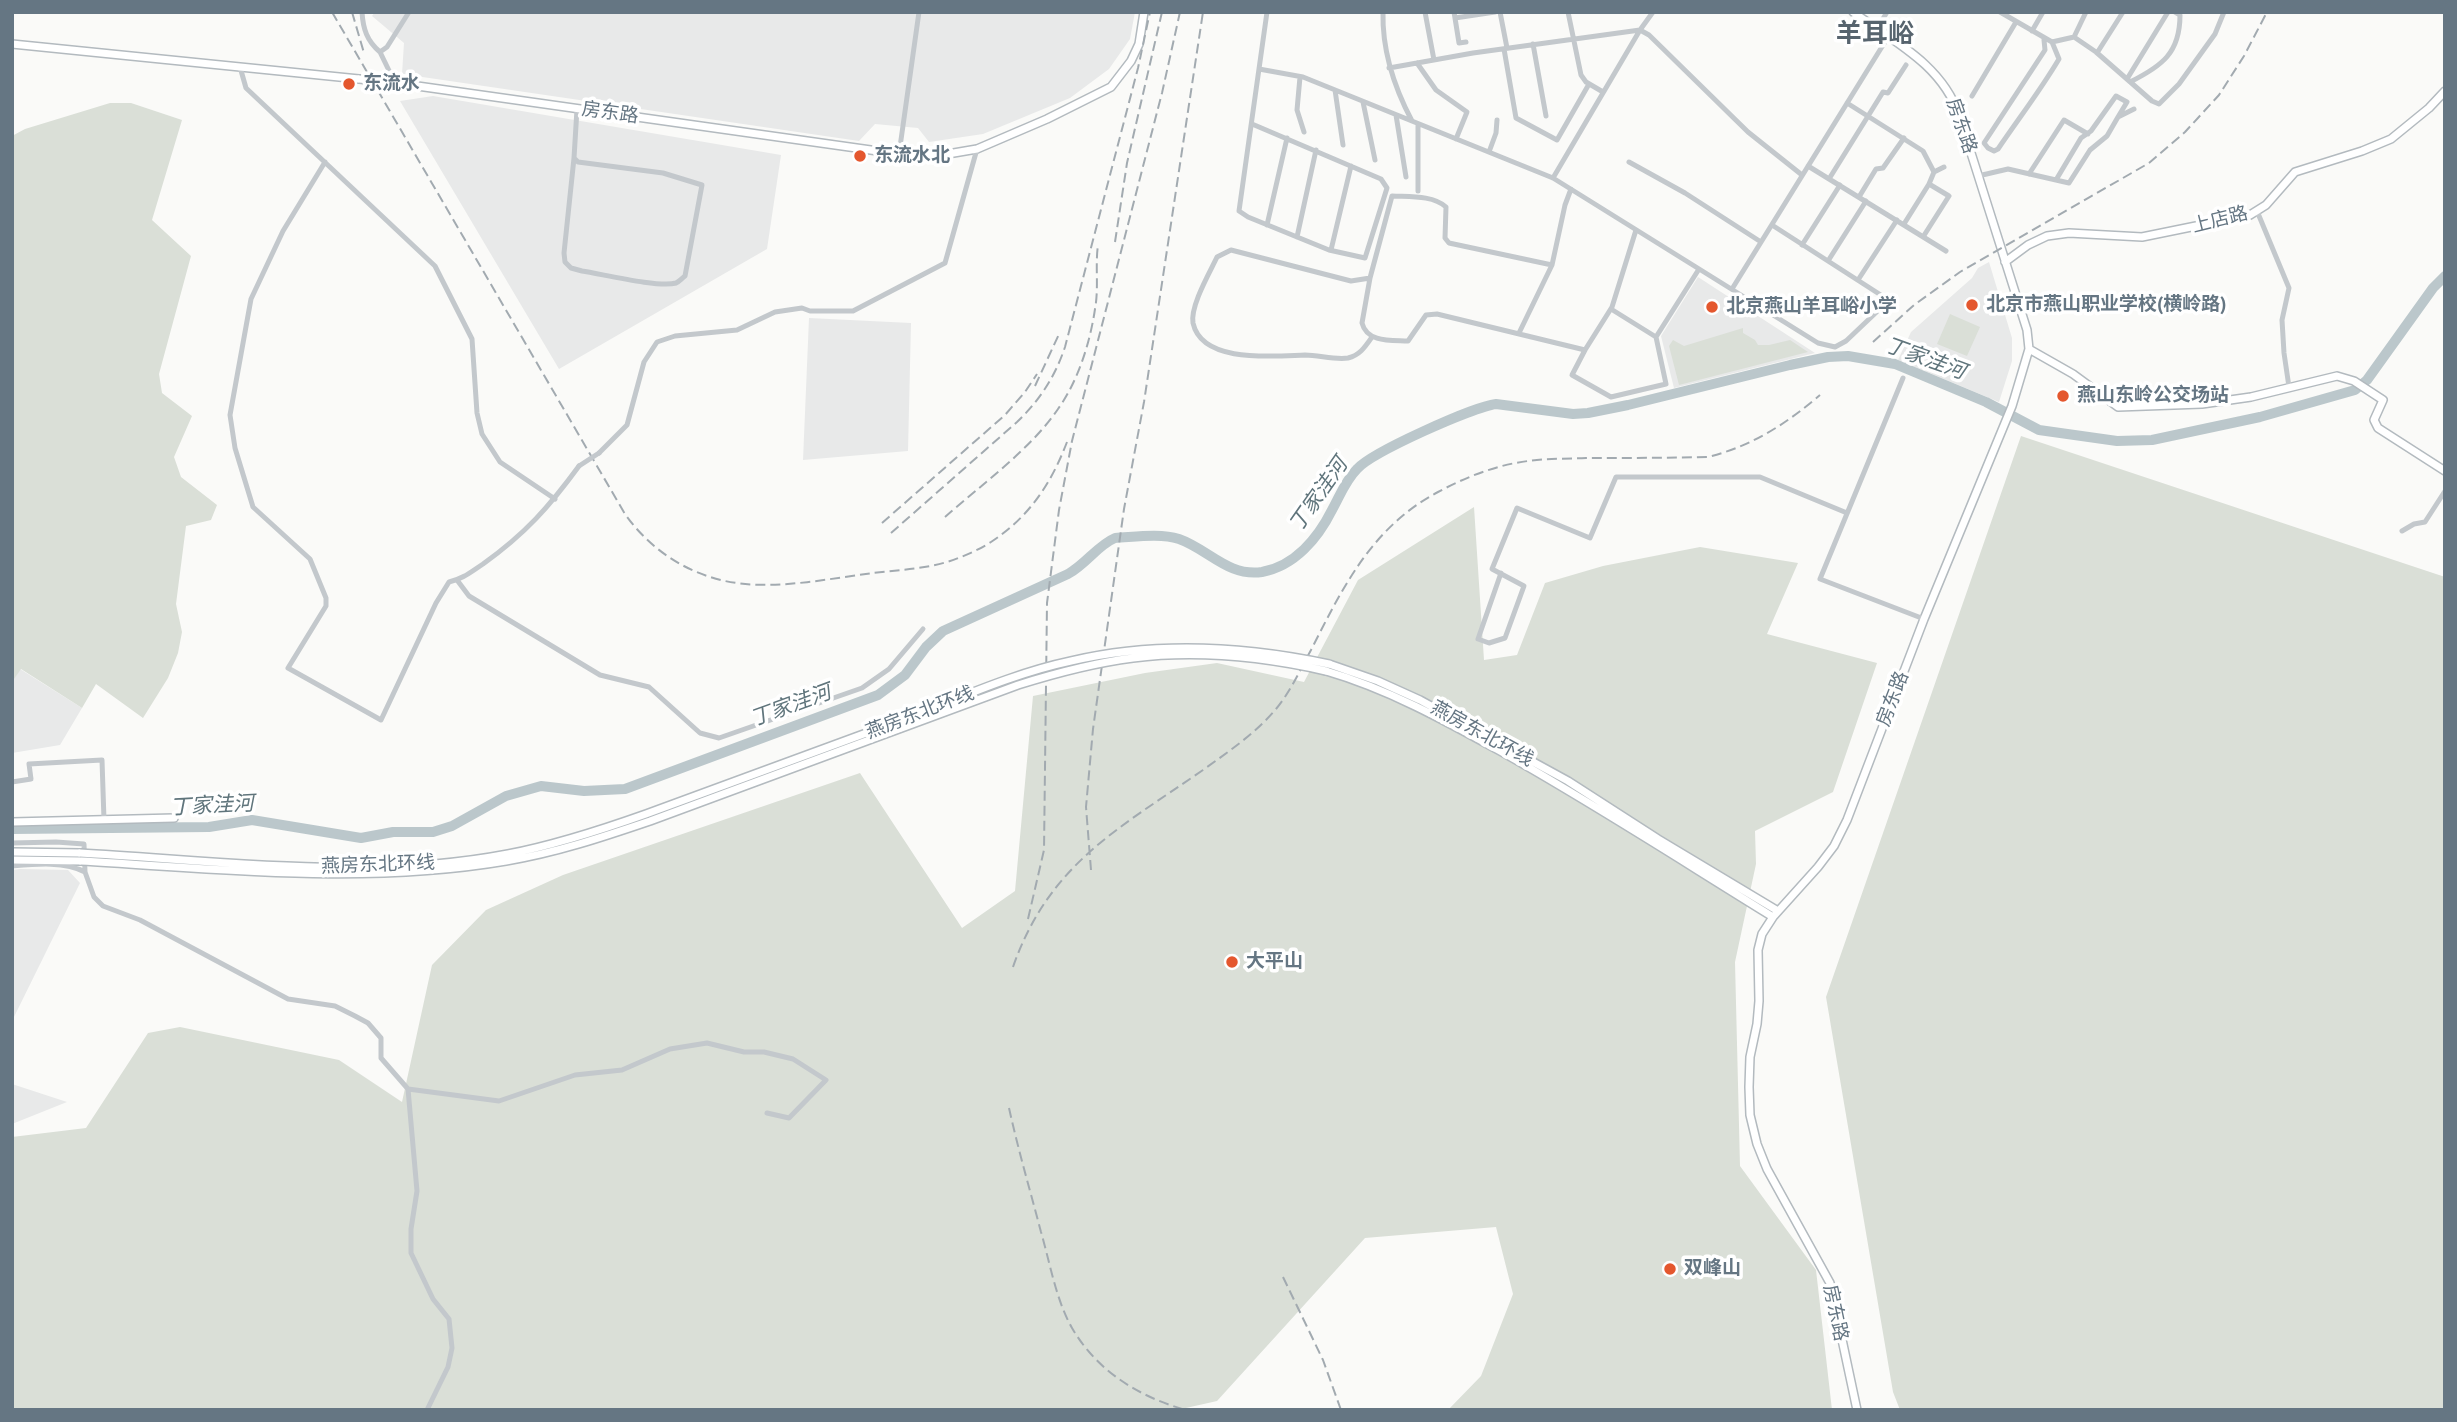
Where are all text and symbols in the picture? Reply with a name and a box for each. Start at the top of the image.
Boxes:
district label: 羊耳峪 [1836,19,1914,51]
place label: 东流水 [363,73,420,95]
marker: 东流水 [341,76,357,92]
street label: 房东路 [1941,95,1981,157]
street label: 房东路 [580,98,640,128]
place label: 东流水北 [874,145,950,167]
marker: 东流水北 [852,148,868,164]
street label: 上店路 [2190,202,2250,238]
place label: 北京市燕山职业学校(横岭路) [1986,294,2226,316]
place label: 北京燕山羊耳峪小学 [1726,296,1897,318]
marker: 北京市燕山职业学校(横岭路) [1964,297,1980,313]
marker: 北京燕山羊耳峪小学 [1704,299,1720,315]
water label: 丁家洼河 [1881,333,1969,385]
place label: 燕山东岭公交场站 [2077,385,2229,407]
marker: 燕山东岭公交场站 [2055,388,2071,404]
water label: 丁家洼河 [1285,453,1353,537]
street label: 房东路 [1872,668,1914,730]
water label: 丁家洼河 [747,680,835,732]
street label: 燕房东北环线 [863,682,977,744]
street label: 燕房东北环线 [1427,696,1537,772]
water label: 丁家洼河 [169,791,255,821]
street label: 燕房东北环线 [321,852,435,878]
place label: 大平山 [1246,951,1303,973]
marker: 大平山 [1224,954,1240,970]
place label: 双峰山 [1684,1258,1741,1280]
marker: 双峰山 [1662,1261,1678,1277]
street label: 房东路 [1818,1283,1852,1343]

